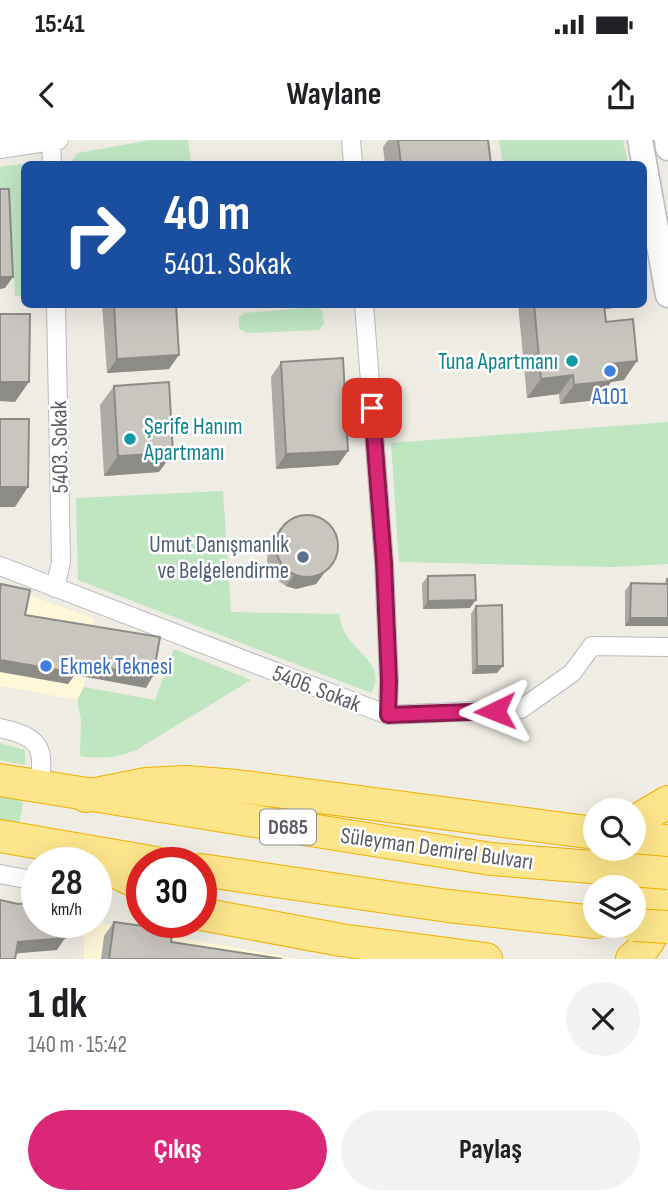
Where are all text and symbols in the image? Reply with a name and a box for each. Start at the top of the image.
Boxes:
text: 15:41 [35,9,85,40]
text: Waylane [286,75,382,114]
icon: back [28,76,66,114]
icon: share [602,76,640,114]
text: 40 m [164,185,250,244]
icon: right [49,189,140,280]
text: 5401. Sokak [164,245,292,284]
place label: Tuna Apartmanı [438,348,558,376]
marker: Tuna Apartmanı [564,353,580,369]
marker: A101 [602,363,618,379]
pin [342,378,402,438]
place label: A101 [591,383,628,411]
icon: arrive [353,389,391,427]
street label: 5403. Sokak [45,400,75,494]
place label: Şerife Hanım Apartmanı [143,413,242,467]
marker: Şerife Hanım Apartmanı [122,431,138,447]
place label: Umut Danışmanlık ve Belgelendirme [149,531,289,585]
marker: Umut Danışmanlık ve Belgelendirme [295,549,311,565]
place label: Ekmek Teknesi [60,653,172,681]
marker: Ekmek Teknesi [38,658,54,674]
street label: 5406. Sokak [268,659,365,719]
position arrow [458,674,532,748]
map controls [583,798,646,938]
button: search [583,798,646,861]
road number: D685 [260,810,316,844]
street label: Süleyman Demirel Bulvarı [339,822,535,876]
speed limit sign: 30 [126,847,217,938]
text: 28 [51,862,82,905]
button: layers [583,875,646,938]
text: km/h [51,899,82,920]
text: 1 dk [28,979,87,1030]
button: close [566,982,640,1056]
text: 140 m · 15:42 [28,1031,127,1059]
button: Çıkış [28,1110,327,1190]
button: Paylaş [341,1110,640,1190]

